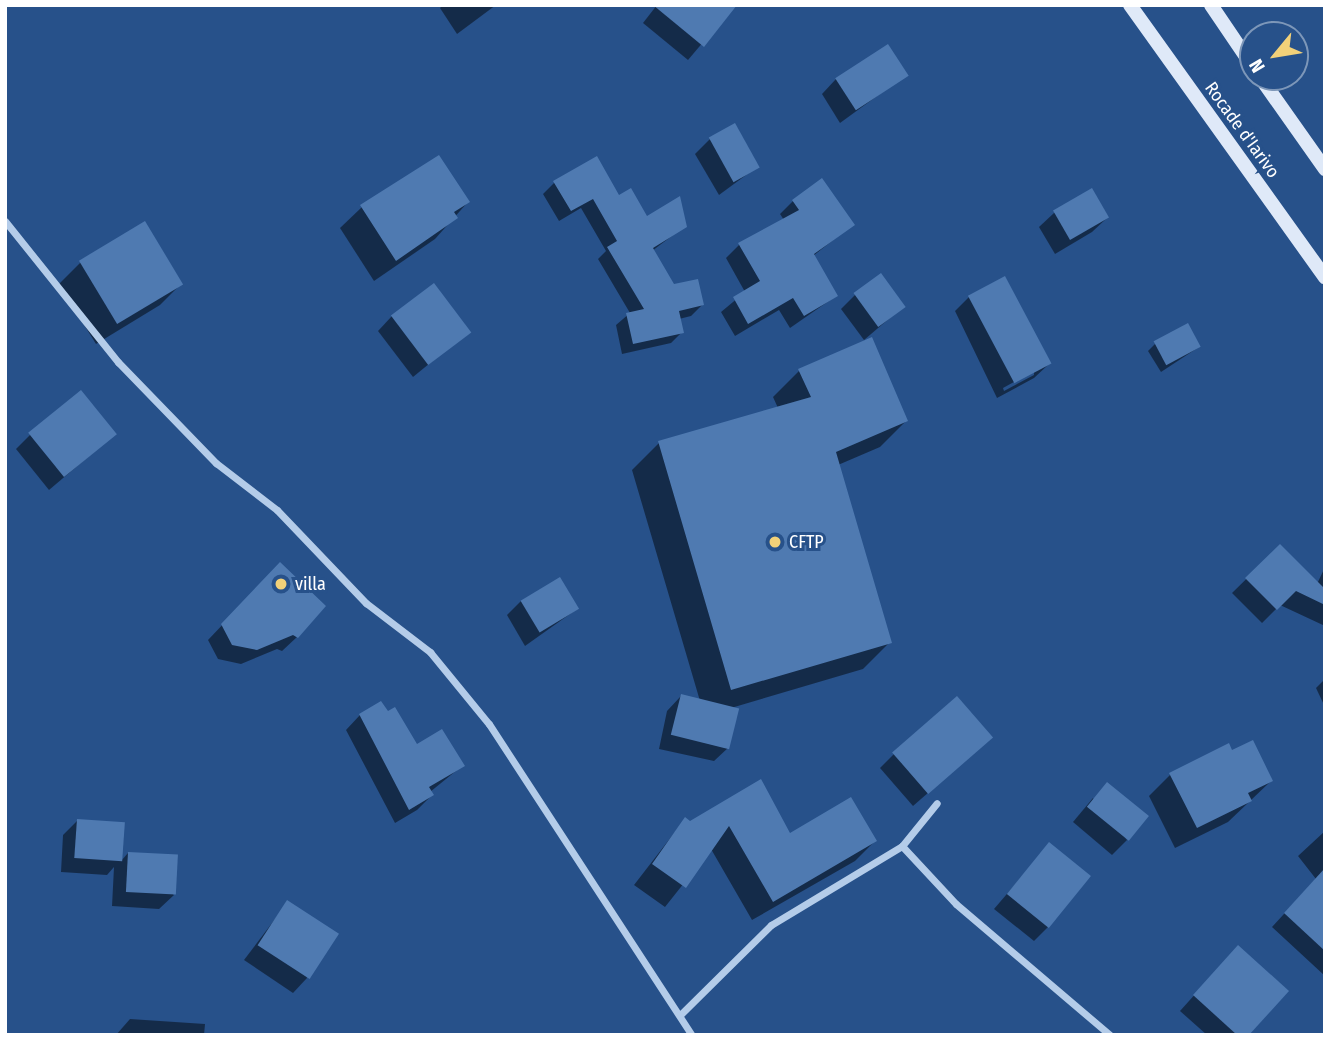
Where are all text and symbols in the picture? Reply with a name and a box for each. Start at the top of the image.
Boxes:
north arrow [1239,21,1309,91]
text: N [1244,55,1270,76]
street label: Rocade d'Iarivo [1200,78,1284,182]
place label: CFTP [789,531,824,553]
marker: CFTP [767,534,783,550]
place label: villa [295,573,326,595]
marker: villa [273,576,289,592]

